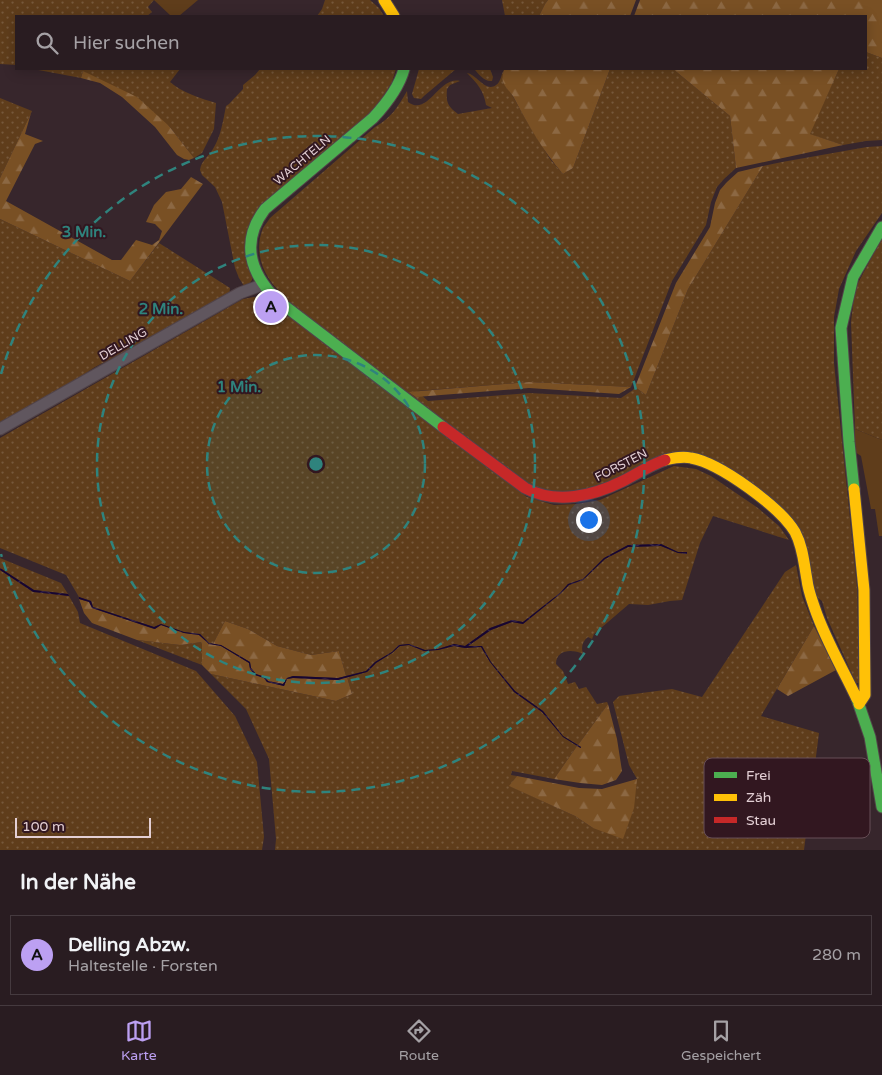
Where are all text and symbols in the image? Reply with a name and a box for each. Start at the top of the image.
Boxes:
search box [15,15,867,70]
icon: search [33,29,61,57]
text: Hier suchen [73,32,180,54]
street label: WACHTELN [271,132,333,188]
text: 3 Min. [62,223,106,241]
pin: A [255,288,287,326]
text: 2 Min. [139,300,183,318]
street label: DELLING [97,325,149,363]
text: 1 Min. [217,378,261,396]
street label: FORSTEN [592,446,650,484]
centre of rings [307,455,325,473]
your location [576,507,602,533]
legend [704,758,870,838]
text: Frei [746,767,771,784]
text: Zäh [746,789,771,806]
text: Stau [746,812,776,829]
scale bar [15,815,151,838]
text: 100 m [22,818,65,835]
text: In der Nähe [20,870,136,895]
text: Delling Abzw. [68,934,190,956]
text: A [31,945,43,965]
text: 280 m [812,945,861,965]
text: Haltestelle · Forsten [68,956,218,976]
tab: Karte [121,1017,157,1064]
tab: Route [399,1017,439,1064]
tab: Gespeichert [681,1017,761,1064]

